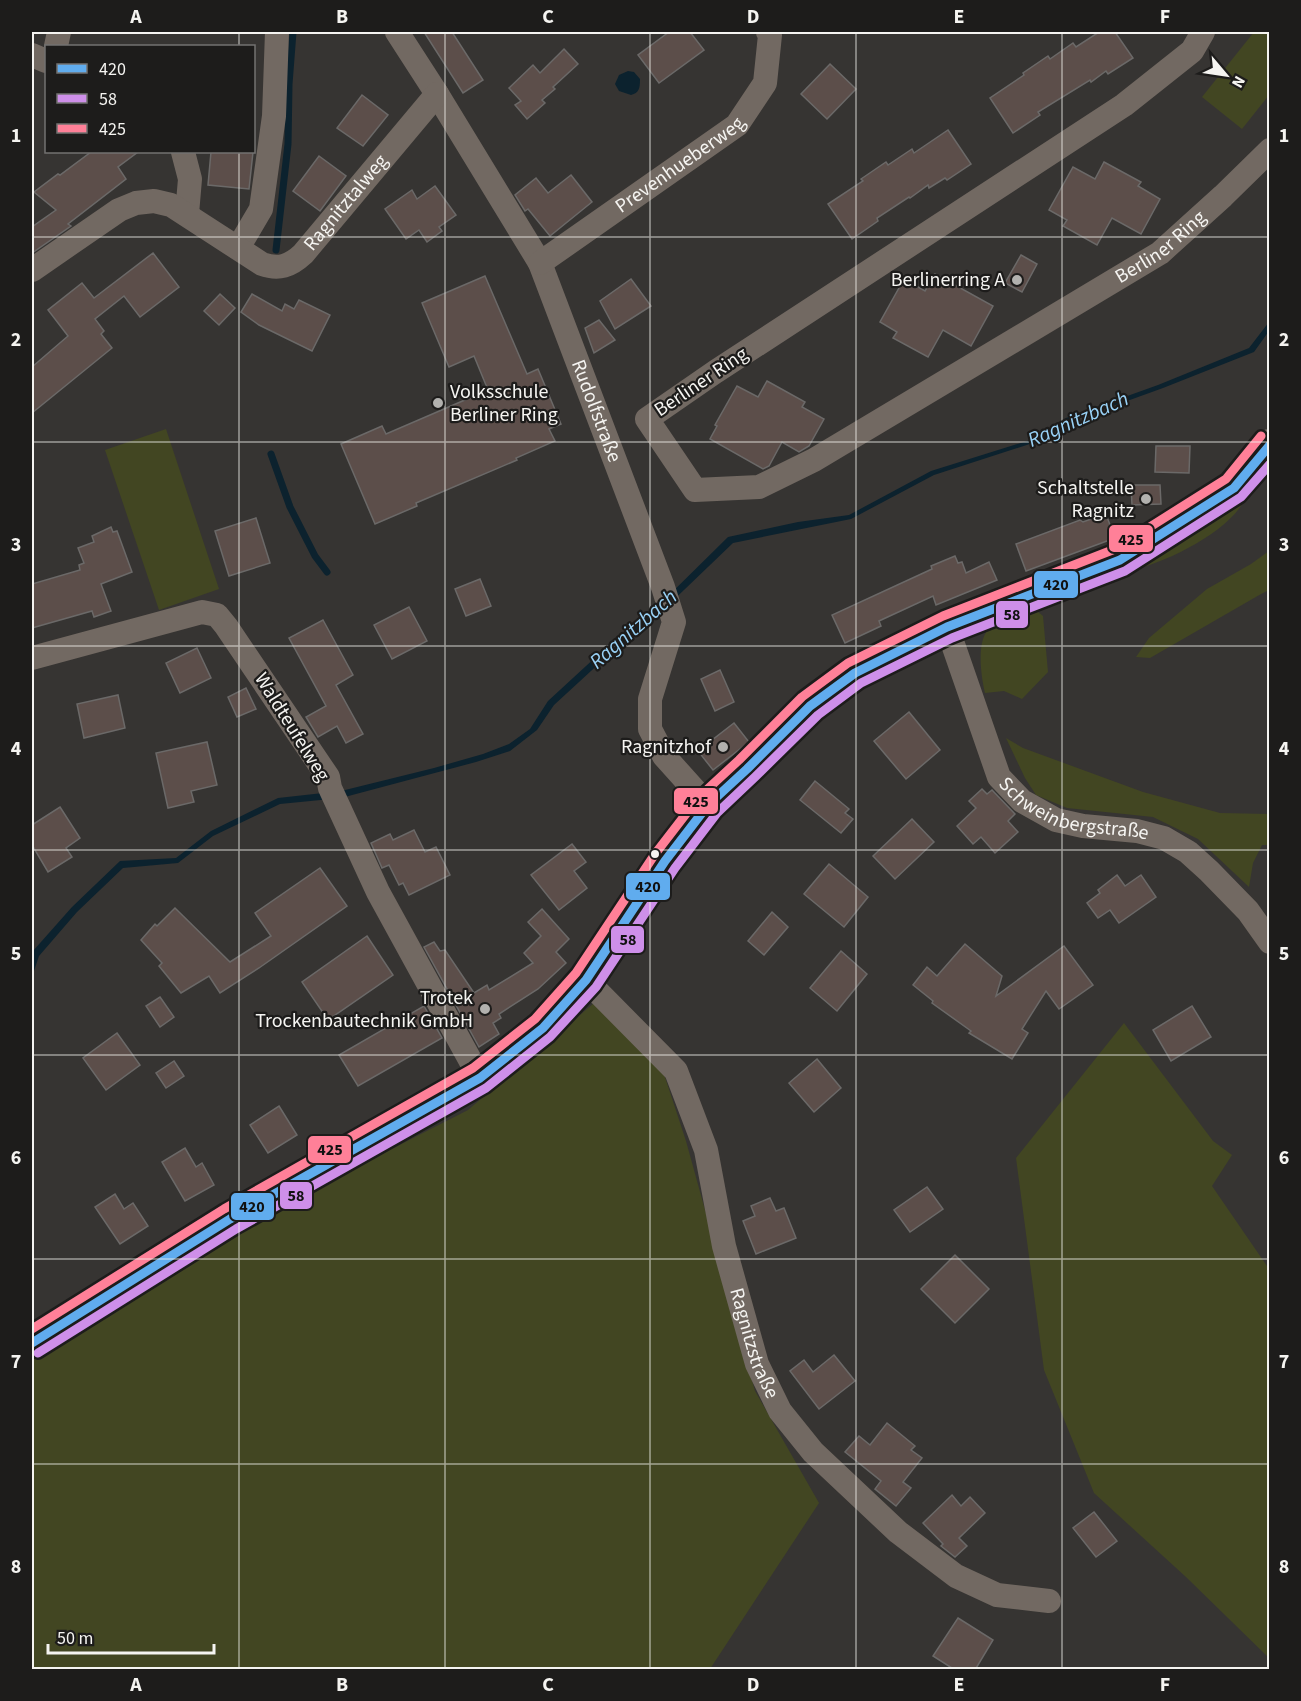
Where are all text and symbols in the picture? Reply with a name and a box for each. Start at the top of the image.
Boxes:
text: A [129,3,142,31]
text: B [336,3,348,31]
text: C [542,3,554,31]
text: D [747,3,759,31]
text: E [954,3,964,31]
text: F [1160,3,1170,31]
legend [45,45,255,153]
north arrow [1196,45,1256,105]
text: 420 [99,57,126,82]
text: N [1226,72,1250,92]
text: 58 [99,87,117,112]
street label: Prevenhueberweg [610,112,752,220]
text: 425 [99,117,126,142]
text: 1 [11,122,21,150]
text: 1 [1279,122,1289,150]
street label: Ragnitztalweg [297,148,395,257]
street label: Berliner Ring [1110,204,1212,291]
place label: Berlinerring A [891,266,1005,294]
marker: Berlinerring A [1010,273,1024,287]
text: 2 [11,326,21,354]
text: 2 [1279,326,1289,354]
street label: Berliner Ring [649,340,753,424]
street label: Rudolfstraße [564,356,628,466]
place label: Volksschule Berliner Ring [450,378,558,429]
water label: Ragnitzbach [1023,383,1133,455]
marker: Volksschule Berliner Ring [431,396,445,410]
place label: Schaltstelle Ragnitz [1037,474,1134,525]
marker: Schaltstelle Ragnitz [1139,492,1153,506]
line badge: 425 [1108,524,1154,553]
text: 425 [1118,529,1144,551]
text: 3 [11,531,21,559]
text: 3 [1279,531,1289,559]
line badge: 420 [1033,570,1079,599]
text: 420 [1043,574,1069,596]
water label: Ragnitzbach [582,582,684,676]
line badge: 58 [995,600,1029,629]
text: 58 [1004,604,1020,626]
street label: Waldteufelweg [247,667,337,787]
place label: Ragnitzhof [621,733,712,761]
text: 4 [11,735,22,763]
text: 4 [1279,735,1290,763]
marker: Ragnitzhof [716,740,730,754]
street label: Schweinbergstraße [992,771,1152,848]
line badge: 425 [673,787,719,815]
text: 425 [683,791,709,813]
unlabelled marker [649,848,661,860]
line badge: 420 [625,872,671,901]
text: 420 [635,876,661,898]
line badge: 58 [610,925,645,954]
text: 58 [620,929,636,951]
text: 5 [11,940,21,968]
text: 5 [1279,940,1289,968]
place label: Trotek Trockenbautechnik GmbH [255,984,473,1035]
marker: Trotek Trockenbautechnik GmbH [478,1002,492,1016]
line badge: 425 [307,1135,352,1164]
text: 425 [317,1139,343,1161]
text: 6 [11,1144,21,1172]
text: 6 [1279,1144,1289,1172]
line badge: 58 [279,1181,313,1210]
text: 58 [288,1185,304,1207]
line badge: 420 [230,1192,275,1221]
text: 420 [239,1196,265,1218]
street label: Ragnitzstraße [722,1285,786,1403]
text: 7 [11,1348,21,1376]
text: 7 [1279,1348,1289,1376]
text: 8 [11,1553,21,1581]
text: 8 [1279,1553,1289,1581]
scale bar [48,1617,214,1655]
text: 50 m [57,1626,93,1651]
text: A [129,1671,142,1699]
text: B [336,1671,348,1699]
text: C [542,1671,554,1699]
text: D [747,1671,759,1699]
text: E [954,1671,964,1699]
text: F [1160,1671,1170,1699]

